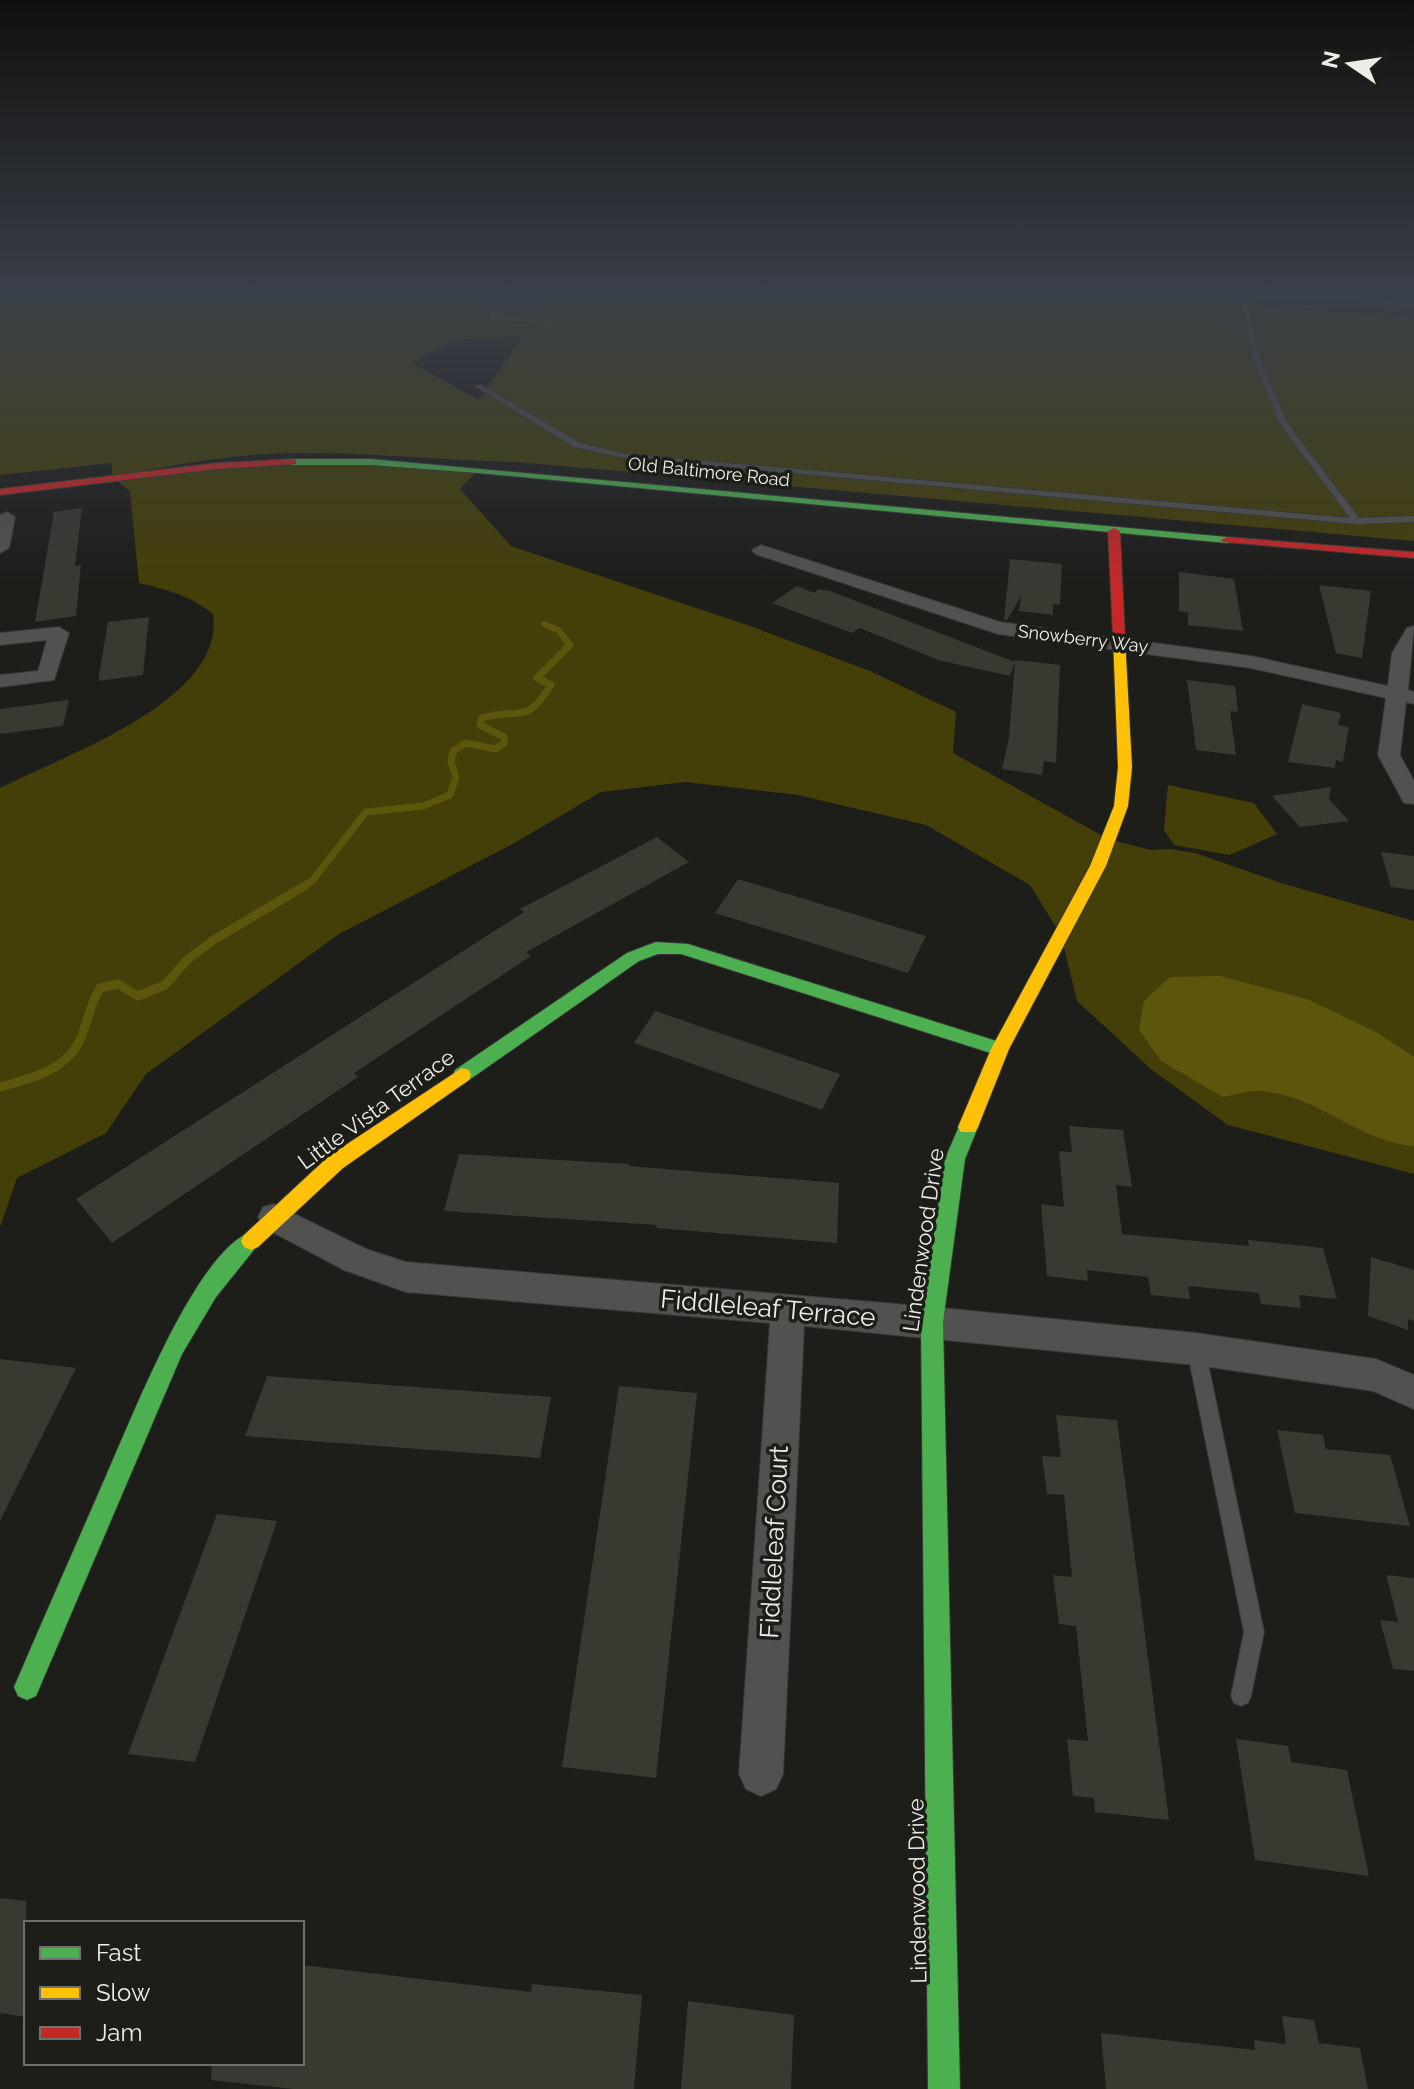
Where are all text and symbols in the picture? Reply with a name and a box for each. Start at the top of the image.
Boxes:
north arrow [1310,24,1390,104]
text: N [1316,48,1345,71]
street label: Old Baltimore Road [627,453,791,490]
street label: Snowberry Way [1017,620,1150,657]
street label: Little Vista Terrace [293,1043,459,1174]
street label: Lindenwood Drive [897,1146,949,1333]
street label: Fiddleleaf Terrace [659,1284,877,1332]
street label: Fiddleleaf Court [754,1444,794,1639]
street label: Lindenwood Drive [902,1798,932,1984]
legend [24,1921,304,2065]
text: Fast [96,1938,141,1967]
text: Slow [96,1978,151,2007]
text: Jam [96,2018,142,2047]

